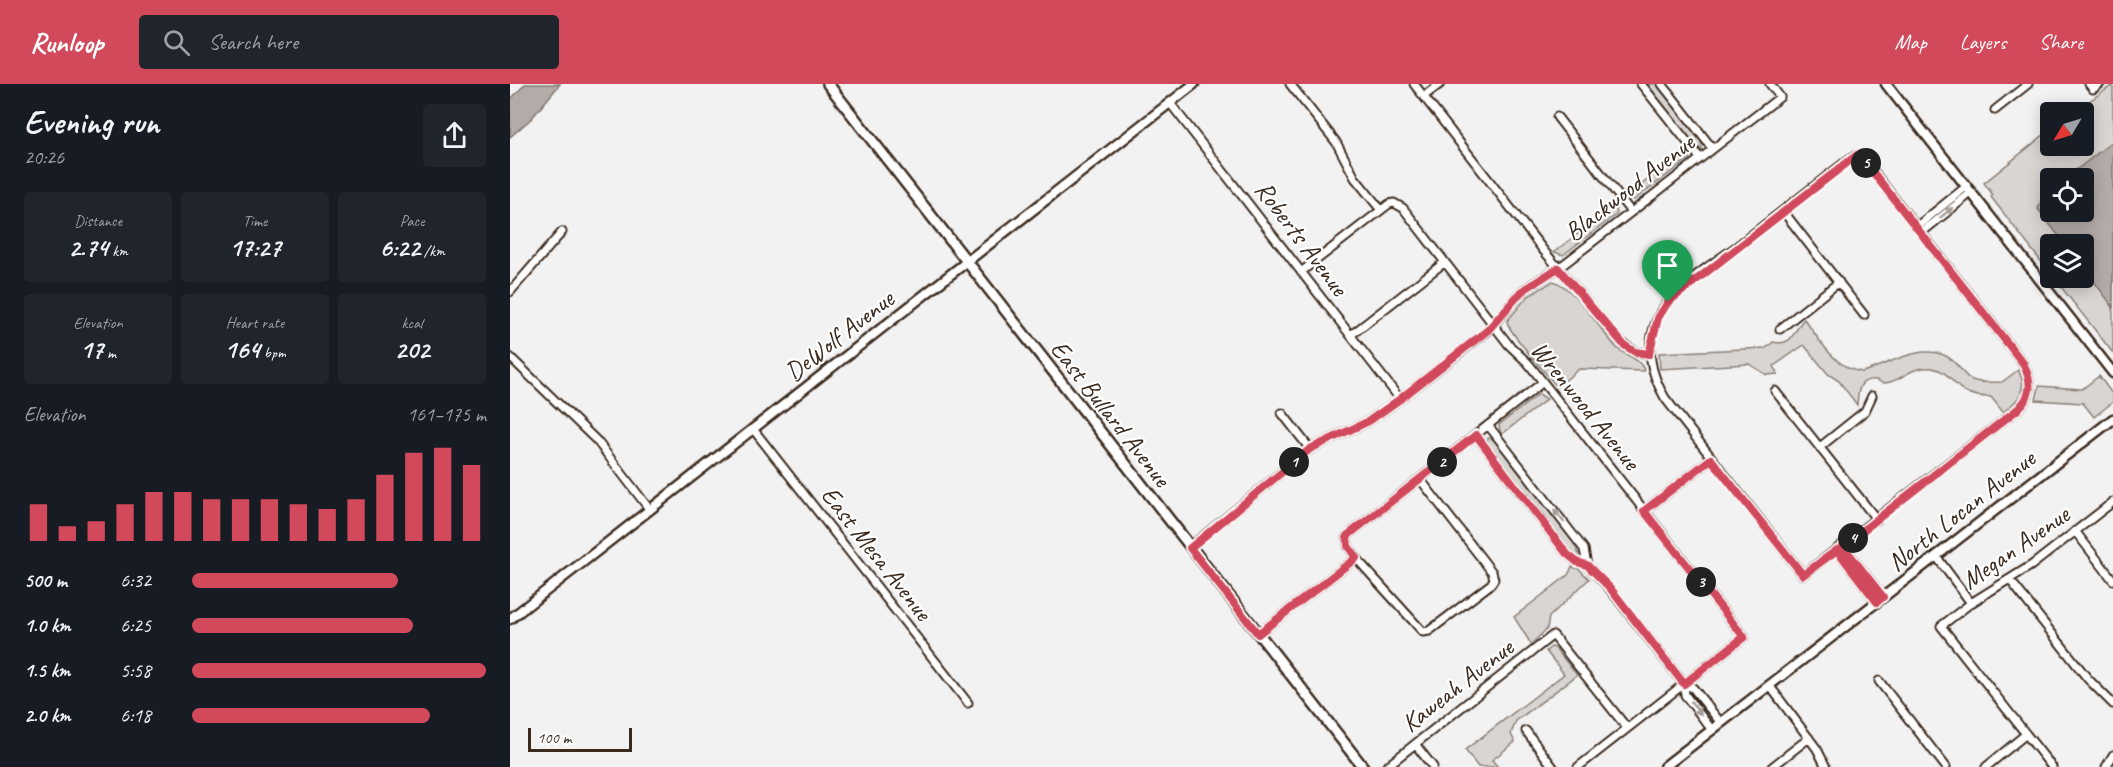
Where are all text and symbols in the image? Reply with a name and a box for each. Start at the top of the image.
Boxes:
search box [139,15,559,69]
text: Runloop [30,25,103,60]
icon: search [160,26,193,59]
text: Search here [208,28,298,56]
text: Map [1894,29,1927,55]
text: Layers [1960,29,2006,55]
text: Share [2039,29,2083,55]
text: Evening run [24,101,159,143]
north arrow [2040,102,2094,156]
map controls [2040,102,2094,288]
button: share [423,104,486,167]
street label: Blackwood Avenue [1558,125,1702,249]
text: 20:26 [24,145,64,170]
pin: 5 [1851,148,1881,178]
text: 5 [1863,153,1869,173]
button: locate [2040,168,2094,222]
street label: Roberts Avenue [1248,174,1357,304]
one-way arrow [1939,207,1954,219]
text: Distance [74,211,122,231]
text: Time [243,211,267,231]
text: Pace [400,211,424,231]
text: 2.74 [68,231,108,264]
text: 17:27 [229,231,281,264]
text: 6:22 [379,231,420,264]
button: layers [2040,234,2094,288]
pin [1642,240,1693,302]
text: km [108,241,128,261]
text: /km [420,241,445,261]
icon: arrive [1651,249,1684,282]
street label: DeWolf Avenue [778,282,902,388]
text: Elevation [73,313,123,333]
text: Heart rate [226,313,284,333]
text: kcal [401,313,423,333]
text: 17 [80,333,103,366]
text: 164 [224,333,260,366]
text: 202 [394,333,430,366]
street label: East Bullard Avenue [1043,333,1179,494]
street label: Wrenwood Avenue [1524,334,1649,478]
text: m [103,343,116,363]
text: bpm [260,343,286,363]
text: Elevation [24,402,86,427]
text: 161–175 m [407,402,486,427]
street label: North Locan Avenue [1881,441,2043,578]
pin: 1 [1279,447,1309,477]
pin: 2 [1427,447,1457,477]
text: 1 [1290,452,1298,472]
text: 2 [1438,452,1446,472]
street label: East Mesa Avenue [814,479,940,628]
street label: Megan Avenue [1955,497,2077,597]
one-way arrow [1552,508,1565,524]
pin: 4 [1838,523,1868,553]
text: 4 [1849,528,1857,548]
pin: 3 [1686,567,1716,597]
text: 500 m [24,568,67,593]
text: 6:32 [120,568,151,593]
text: 3 [1697,572,1705,592]
text: 1.0 km [24,613,71,638]
text: 6:25 [120,613,151,638]
street label: Kaweah Avenue [1395,630,1521,740]
text: 1.5 km [24,658,70,683]
text: 5:58 [120,658,151,683]
one-way arrow [1689,700,1701,715]
text: 2.0 km [24,703,71,728]
text: 6:18 [120,703,151,728]
scale bar [528,725,632,752]
text: 100 m [537,728,571,748]

